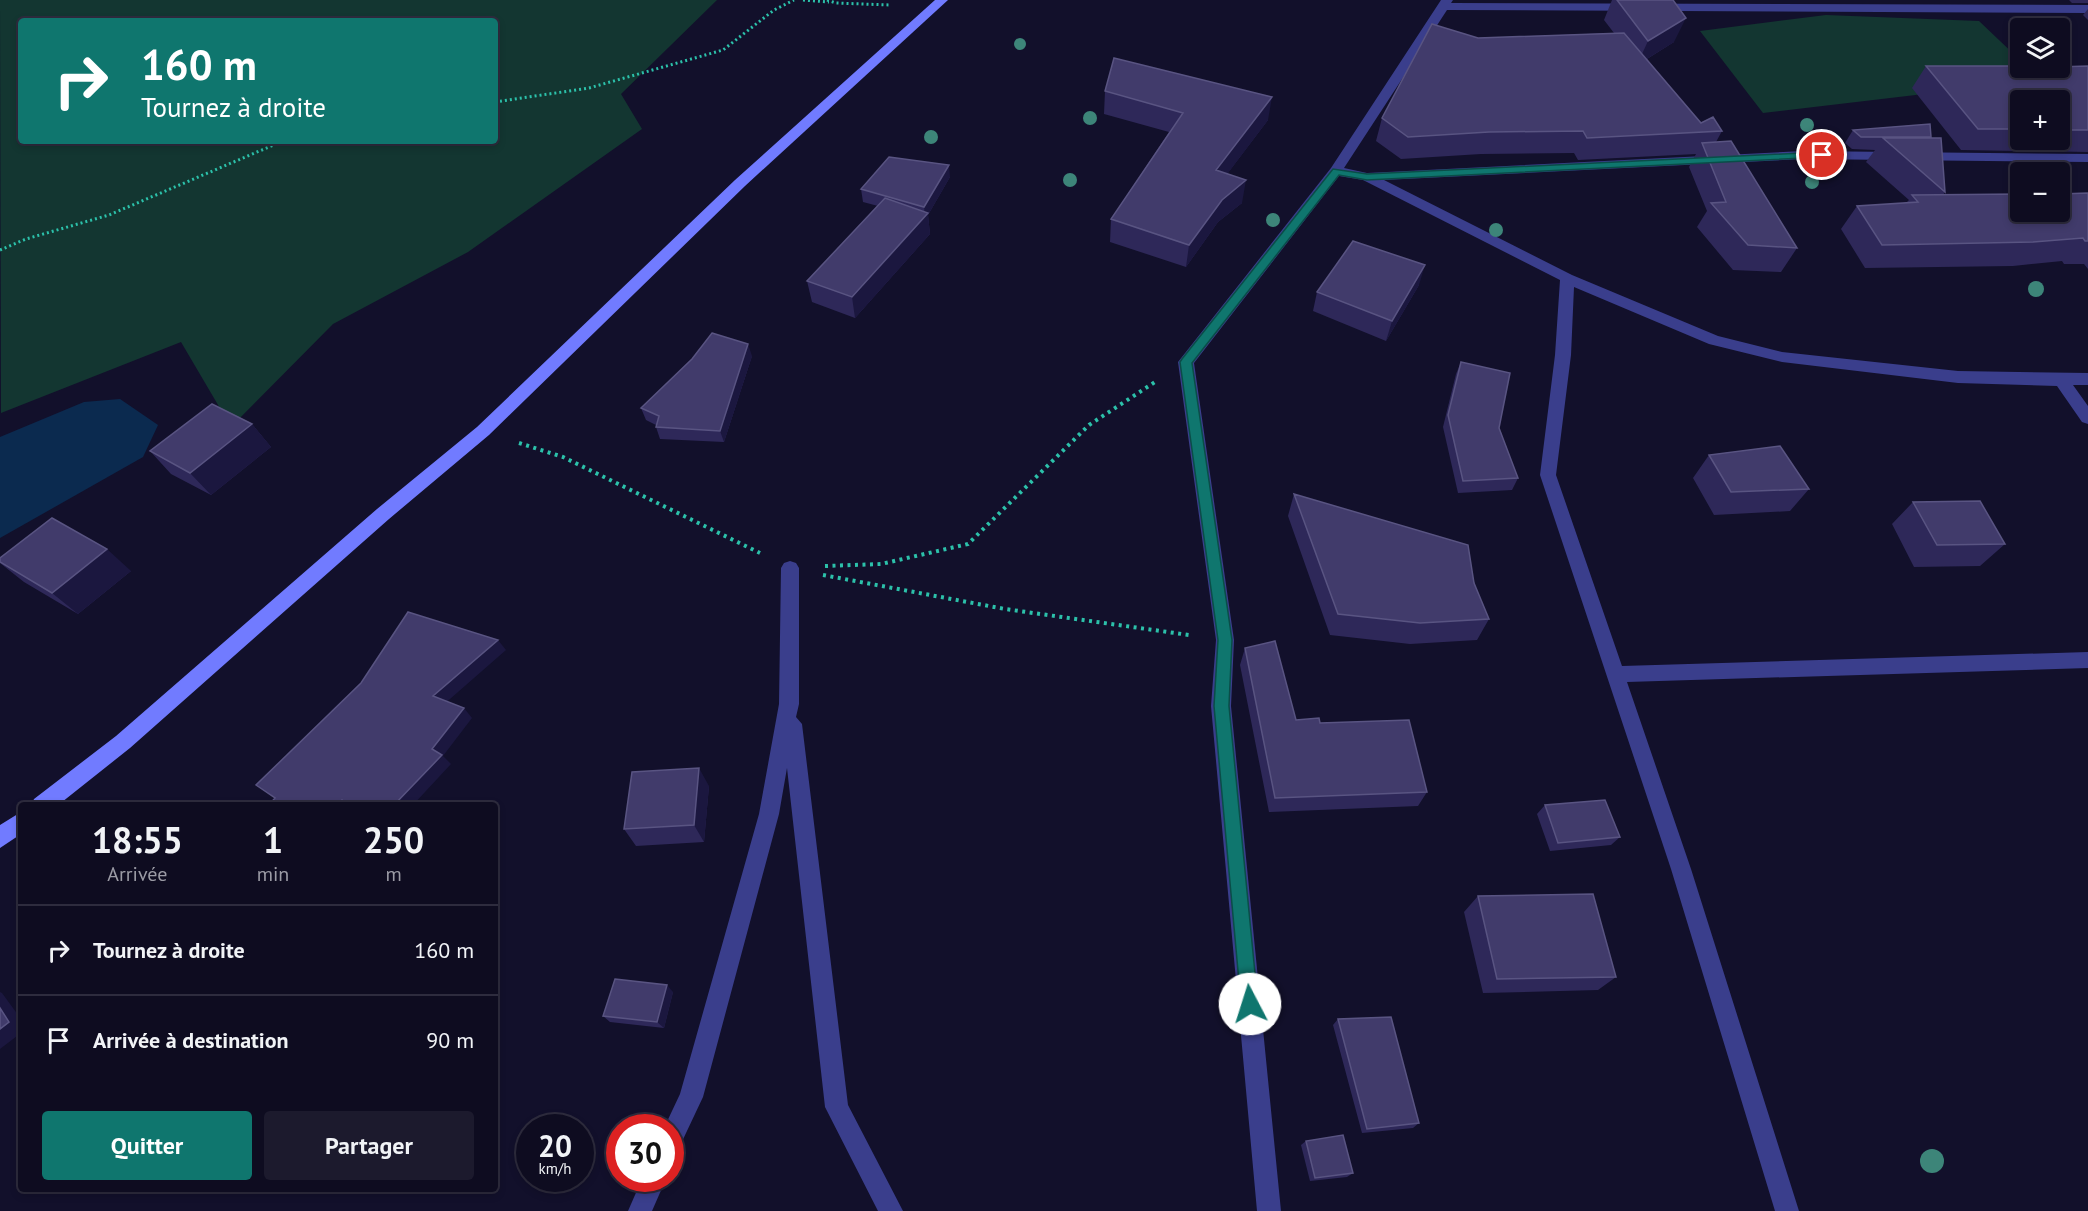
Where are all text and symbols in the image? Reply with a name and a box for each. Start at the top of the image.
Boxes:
map controls [2010,18,2070,222]
button: layers [2010,18,2070,78]
text: 160 m [141,37,257,92]
icon: right [42,42,120,120]
text: Tournez à droite [141,90,326,124]
button: + [2010,90,2070,150]
pin [1796,129,1847,180]
icon: arrive [1805,138,1838,171]
button: − [2010,162,2070,222]
text: 18:55 [92,816,183,863]
text: 1 [263,816,283,863]
text: 250 [363,816,424,863]
text: Arrivée [107,861,167,887]
text: min [257,861,289,887]
text: m [386,861,402,887]
icon: right [42,934,75,967]
text: Tournez à droite [93,936,245,964]
text: 160 m [414,936,474,964]
position arrow [1218,972,1282,1036]
icon: arrive [42,1024,75,1057]
text: Arrivée à destination [93,1026,289,1054]
text: 90 m [426,1026,474,1054]
button: Quitter [42,1111,252,1180]
button: Partager [264,1111,474,1180]
speed limit sign: 30 [606,1114,684,1192]
text: 20 [538,1126,572,1165]
text: km/h [539,1159,571,1178]

